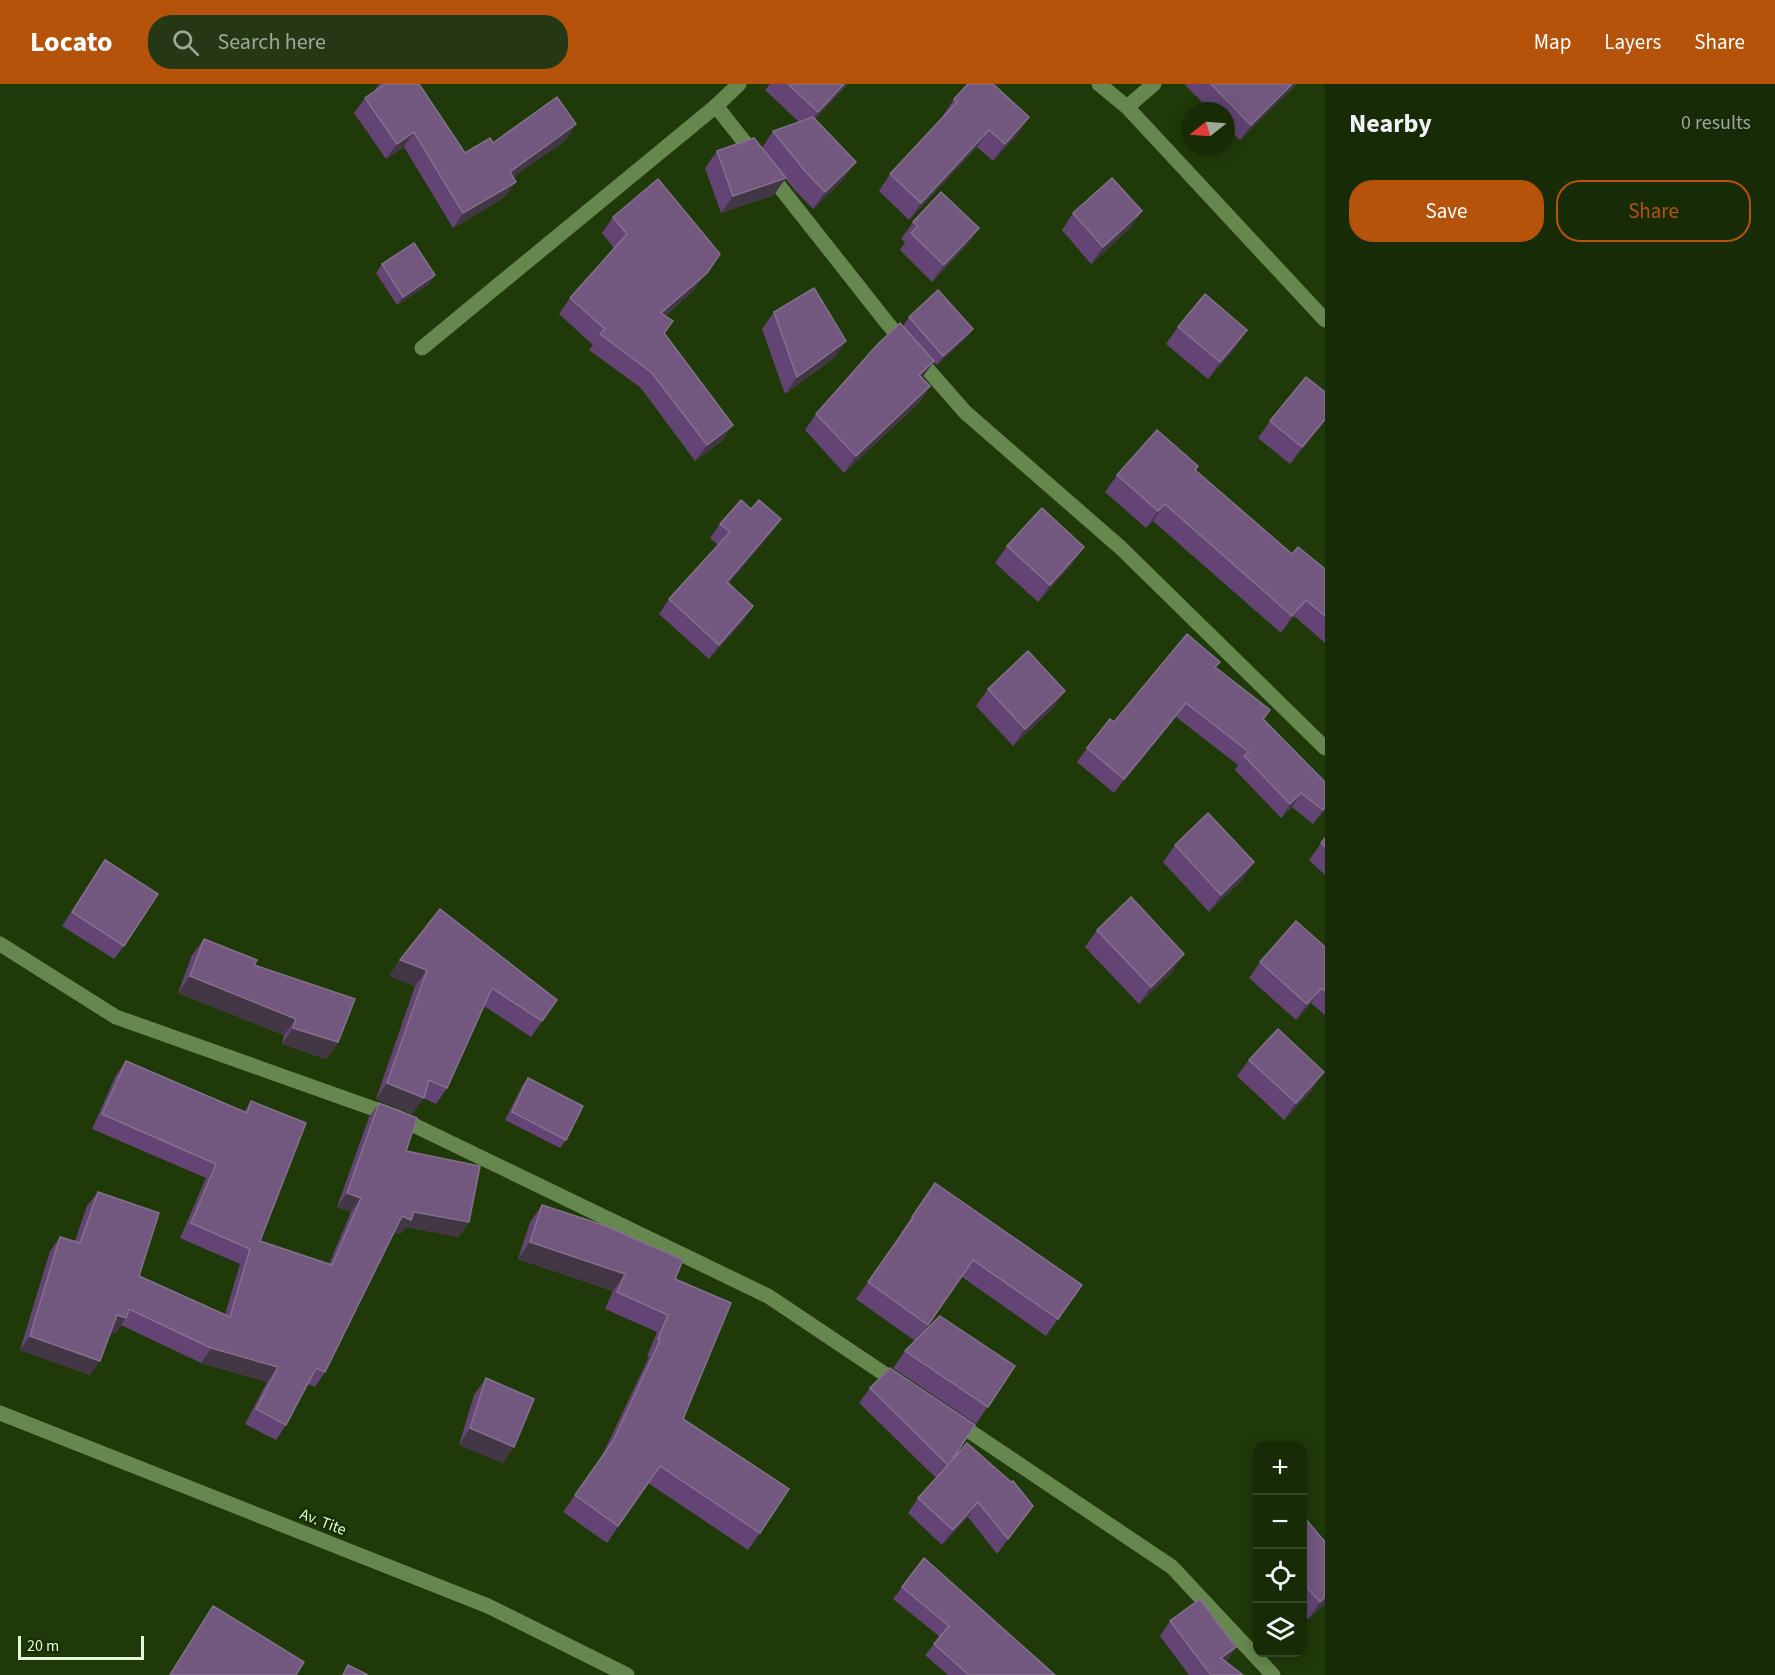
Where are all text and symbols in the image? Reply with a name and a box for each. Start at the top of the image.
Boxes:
search box [148,15,568,69]
text: Locato [30,22,112,62]
icon: search [169,26,202,59]
text: Search here [217,26,326,58]
text: Map [1534,27,1571,57]
text: Layers [1604,27,1661,57]
text: Share [1694,27,1745,57]
north arrow [1181,102,1235,156]
text: Nearby [1349,105,1432,142]
text: 0 results [1681,109,1751,137]
button: Save [1349,180,1544,242]
button: Share [1556,180,1751,242]
map controls [1253,1441,1307,1657]
button: + [1253,1441,1307,1495]
button: − [1253,1495,1307,1549]
street label: Av. Tite [297,1503,350,1541]
button: locate [1253,1549,1307,1603]
button: layers [1253,1603,1307,1657]
scale bar [18,1633,144,1660]
text: 20 m [27,1635,59,1657]

